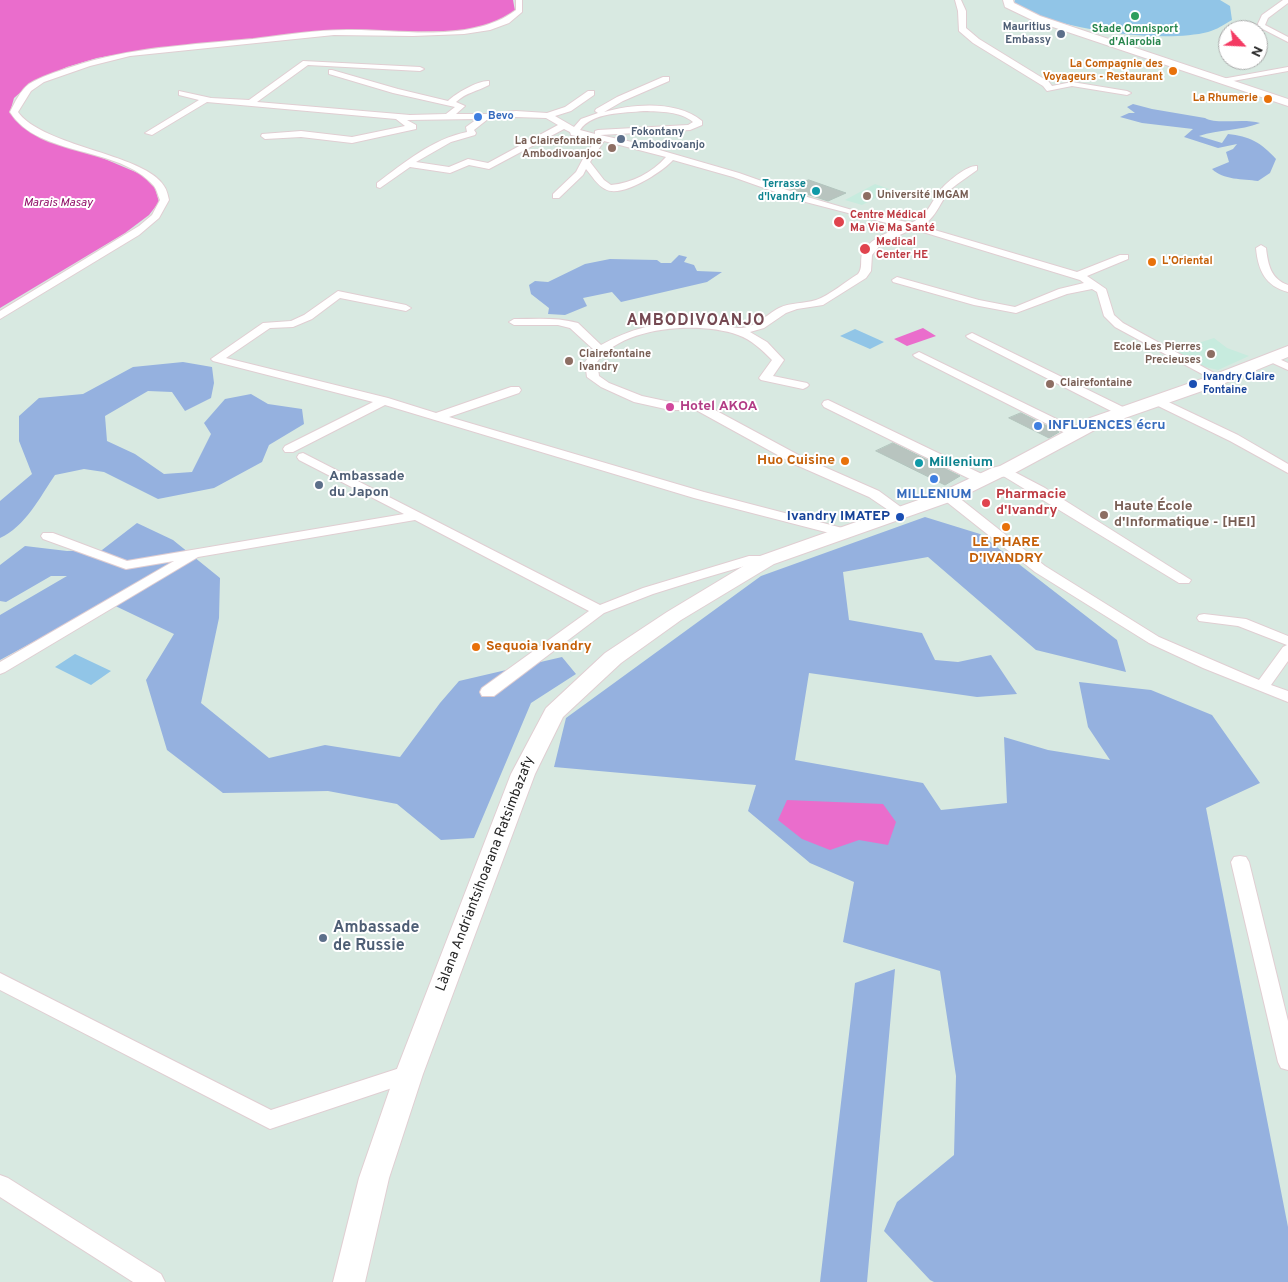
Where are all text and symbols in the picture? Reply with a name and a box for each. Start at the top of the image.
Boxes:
marker: Stade Omnisport d'Alarobia [1129,10,1141,22]
north arrow [1218,20,1268,70]
place label: Mauritius Embassy [1003,21,1051,47]
place label: Stade Omnisport d'Alarobia [1092,23,1178,49]
marker: Mauritius Embassy [1055,28,1067,40]
text: N [1246,43,1266,59]
place label: La Compagnie des Voyageurs - Restaurant [1043,58,1163,84]
marker: La Compagnie des Voyageurs - Restaurant [1167,65,1179,77]
place label: La Rhumerie [1193,92,1258,106]
marker: La Rhumerie [1262,93,1274,105]
place label: Bevo [488,110,514,124]
marker: Bevo [472,111,484,123]
place label: Fokontany Ambodivoanjo [631,126,705,152]
marker: Fokontany Ambodivoanjo [615,133,627,145]
place label: La Clairefontaine Ambodivoanjoc [515,135,602,161]
marker: La Clairefontaine Ambodivoanjoc [606,142,618,154]
place label: Terrasse d'Ivandry [758,178,806,204]
marker: Terrasse d'Ivandry [810,185,822,197]
place label: Université IMGAM [877,189,969,203]
marker: Université IMGAM [861,190,873,202]
water label: Marais Masay [23,197,93,211]
place label: Centre Médical Ma Vie Ma Santé [850,209,935,235]
marker: Centre Médical Ma Vie Ma Santé [832,215,846,229]
place label: Medical Center HE [876,236,928,262]
marker: Medical Center HE [858,242,872,256]
place label: L'Oriental [1162,255,1213,269]
marker: L'Oriental [1146,256,1158,268]
district label: AMBODIVOANJO [625,312,767,332]
place label: Ecole Les Pierres Precieuses [1113,341,1201,367]
place label: Clairefontaine Ivandry [579,348,651,374]
marker: Ecole Les Pierres Precieuses [1205,348,1217,360]
marker: Clairefontaine Ivandry [563,355,575,367]
place label: Ivandry Claire Fontaine [1203,371,1275,397]
place label: Clairefontaine [1060,377,1132,391]
marker: Clairefontaine [1044,378,1056,390]
marker: Ivandry Claire Fontaine [1187,378,1199,390]
place label: Hotel AKOA [680,399,758,415]
marker: Hotel AKOA [664,401,676,413]
place label: INFLUENCES écru [1048,418,1166,434]
marker: INFLUENCES écru [1032,420,1044,432]
place label: Huo Cuisine [757,453,835,469]
marker: Huo Cuisine [839,455,851,467]
place label: Millenium [929,455,993,471]
marker: Millenium [913,457,925,469]
place label: Ambassade du Japon [329,469,405,502]
marker: MILLENIUM [928,473,940,485]
marker: Ambassade du Japon [313,479,325,491]
place label: MILLENIUM [896,487,972,503]
place label: Pharmacie d'Ivandry [996,487,1066,520]
marker: Pharmacie d'Ivandry [980,497,992,509]
place label: Haute École d'Informatique - [HEI] [1114,499,1256,532]
place label: Ivandry IMATEP [787,509,890,525]
marker: Haute École d'Informatique - [HEI] [1098,509,1110,521]
marker: Ivandry IMATEP [894,511,906,523]
marker: LE PHARE D'IVANDRY [1000,521,1012,533]
place label: LE PHARE D'IVANDRY [969,535,1043,568]
place label: Sequoia Ivandry [486,639,592,655]
marker: Sequoia Ivandry [470,641,482,653]
street label: Làlana Andriantsihoarana Ratsimbazafy [433,754,539,994]
place label: Ambassade de Russie [333,919,419,957]
marker: Ambassade de Russie [317,932,329,944]

